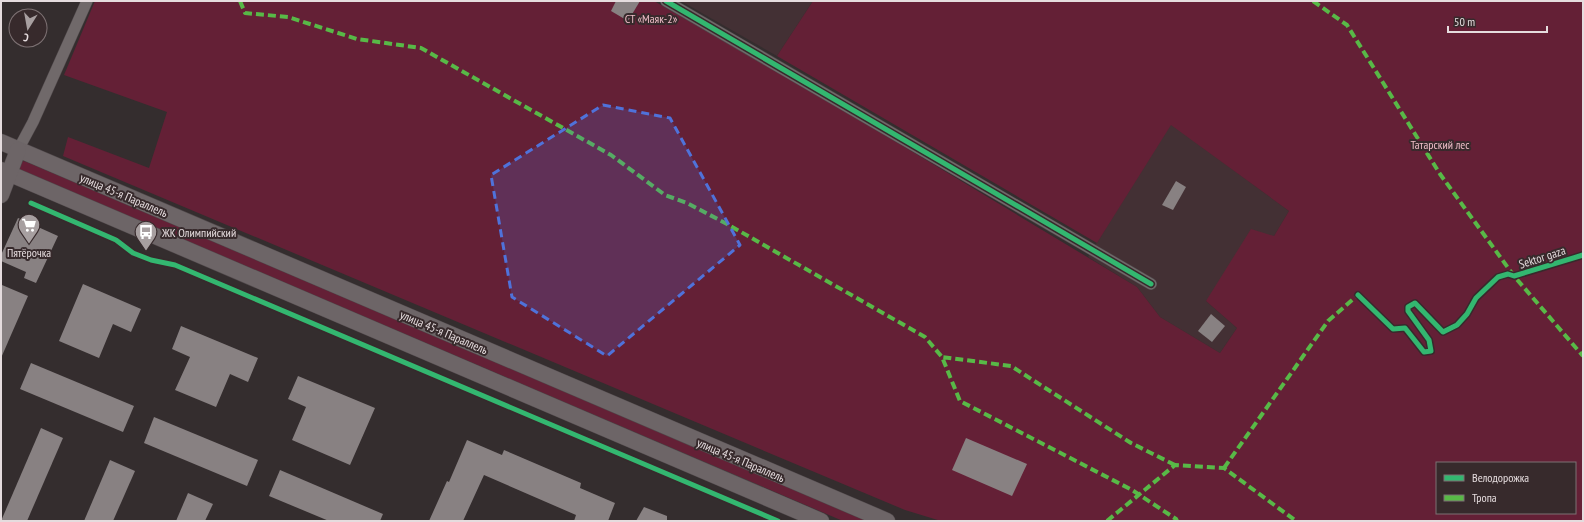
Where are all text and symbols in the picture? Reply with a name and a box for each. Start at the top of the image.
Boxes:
north arrow [8,8,48,48]
scale bar [1448,8,1547,34]
park label: СТ «Маяк-2» [625,11,678,26]
text: 50 m [1454,14,1475,29]
text: С [22,30,30,45]
park label: Татарский лес [1411,137,1470,152]
street label: улица 45-я Параллель [78,170,170,220]
supermarket icon: Пятёрочка [16,212,42,245]
bus stop icon: ЖК Олимпийский [133,219,159,252]
place label: ЖК Олимпийский [161,225,236,240]
street label: Sektor gaza [1517,242,1567,272]
place label: Пятёрочка [7,245,51,260]
street label: улица 45-я Параллель [398,307,490,357]
street label: улица 45-я Параллель [695,435,787,485]
legend [1436,462,1576,514]
text: Велодорожка [1472,470,1529,485]
text: Тропа [1472,490,1497,505]

